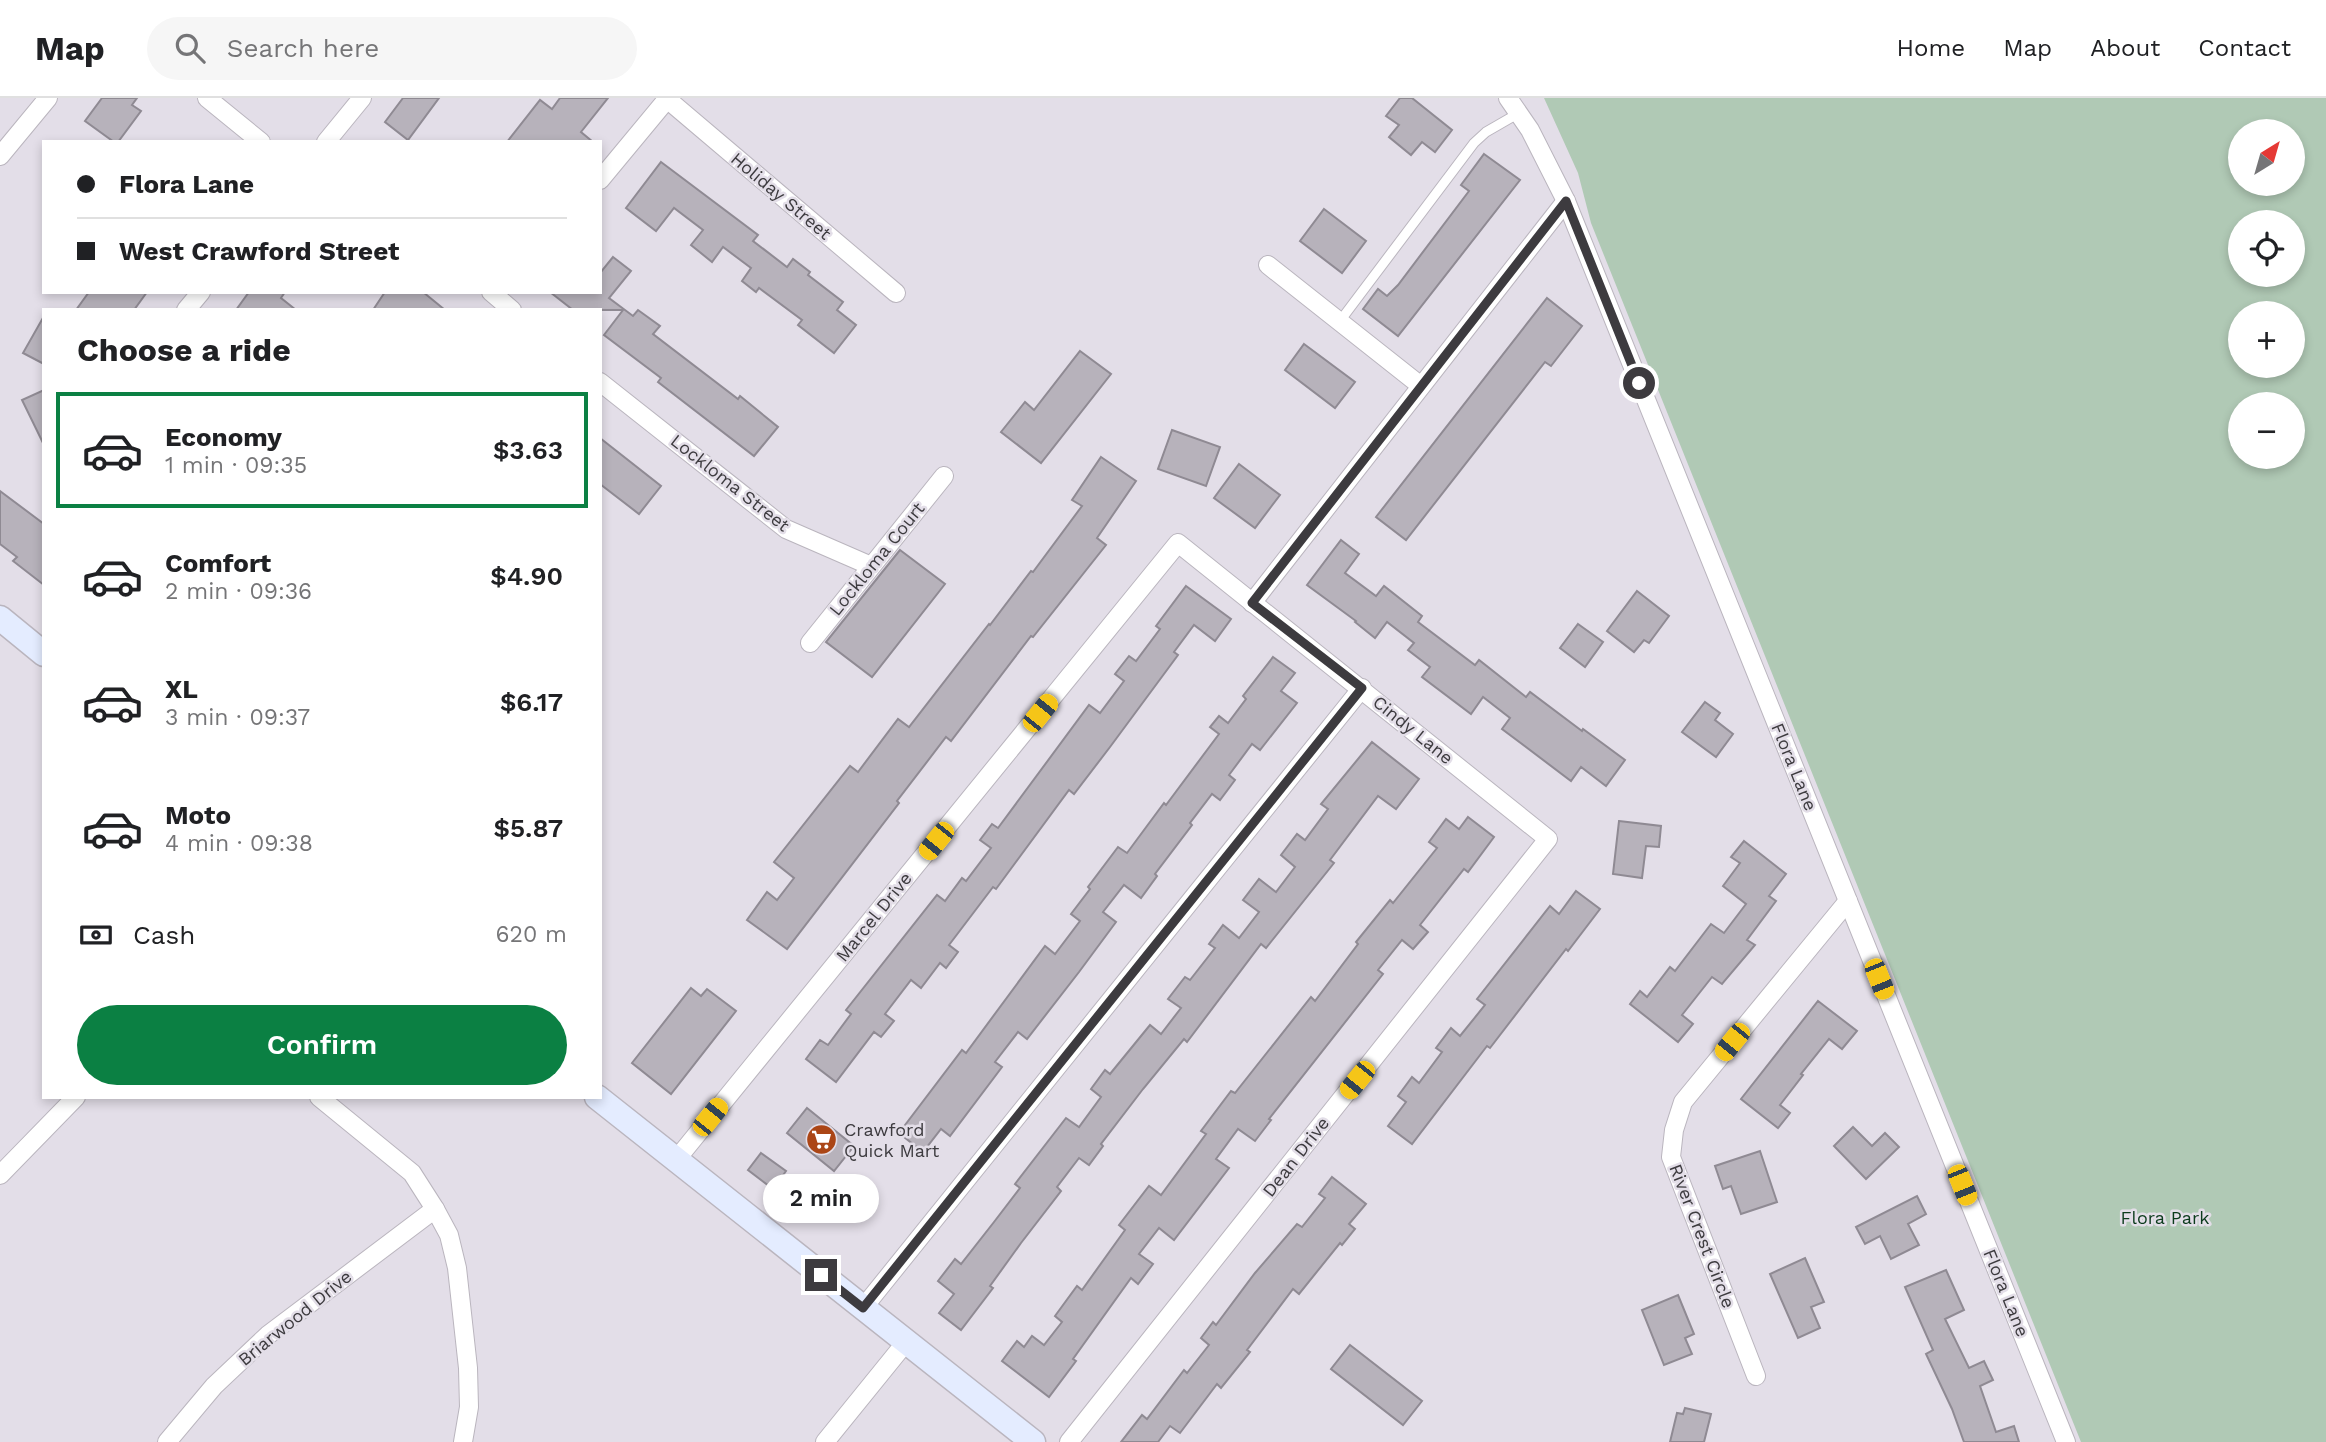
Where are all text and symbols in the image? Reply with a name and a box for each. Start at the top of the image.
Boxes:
search box [147,17,637,80]
text: Map [35,29,105,68]
icon: search [171,29,209,67]
text: Search here [227,33,379,63]
text: Home [1897,34,1965,62]
text: Map [2003,34,2052,62]
text: About [2090,34,2160,62]
text: Contact [2198,34,2291,62]
north arrow [2228,119,2305,196]
map controls [2228,119,2305,469]
street label: Holiday Street [727,148,836,244]
text: Flora Lane [119,169,254,199]
button: locate [2228,210,2305,287]
text: West Crawford Street [119,236,399,266]
button: + [2228,301,2305,378]
text: Choose a ride [77,331,291,369]
route start [1623,367,1655,399]
button: − [2228,392,2305,469]
icon: car [81,419,144,482]
text: Economy [165,422,282,452]
street label: Lockloma Street [667,430,794,536]
text: $3.63 [493,435,563,465]
text: 1 min · 09:35 [165,452,307,479]
street label: Lockloma Court [825,497,929,620]
icon: car [81,545,144,608]
text: Comfort [165,548,271,578]
text: $4.90 [490,561,563,591]
text: 2 min · 09:36 [165,578,312,605]
icon: car [81,671,144,734]
text: XL [165,674,198,704]
text: $6.17 [500,687,563,717]
car [1019,690,1062,736]
street label: Cindy Lane [1369,691,1458,768]
text: 3 min · 09:37 [165,704,310,731]
street label: Flora Lane [1767,720,1822,814]
icon: car [81,797,144,860]
text: Moto [165,800,231,830]
text: $5.87 [493,813,563,843]
car [915,818,958,864]
text: 4 min · 09:38 [165,830,313,857]
street label: Marcel Drive [831,868,916,966]
icon: cash [77,916,115,954]
text: Cash [133,920,195,950]
text: 620 m [496,921,567,948]
car [1862,956,1897,1002]
button: Confirm [77,1005,567,1085]
car [1711,1019,1754,1065]
car [1336,1057,1379,1103]
car [689,1094,732,1140]
street label: Dean Drive [1258,1113,1333,1201]
place label: Crawford Quick Mart [844,1119,940,1161]
supermarket icon: Crawford Quick Mart [804,1123,838,1157]
street label: River Crest Circle [1665,1161,1740,1311]
car [1945,1162,1980,1208]
callout: 2 min [763,1174,879,1222]
text: 2 min [789,1185,853,1212]
park label: Flora Park [2120,1207,2210,1228]
street label: Flora Lane [1979,1246,2034,1340]
route end [805,1259,837,1291]
street label: Briarwood Drive [234,1265,356,1370]

